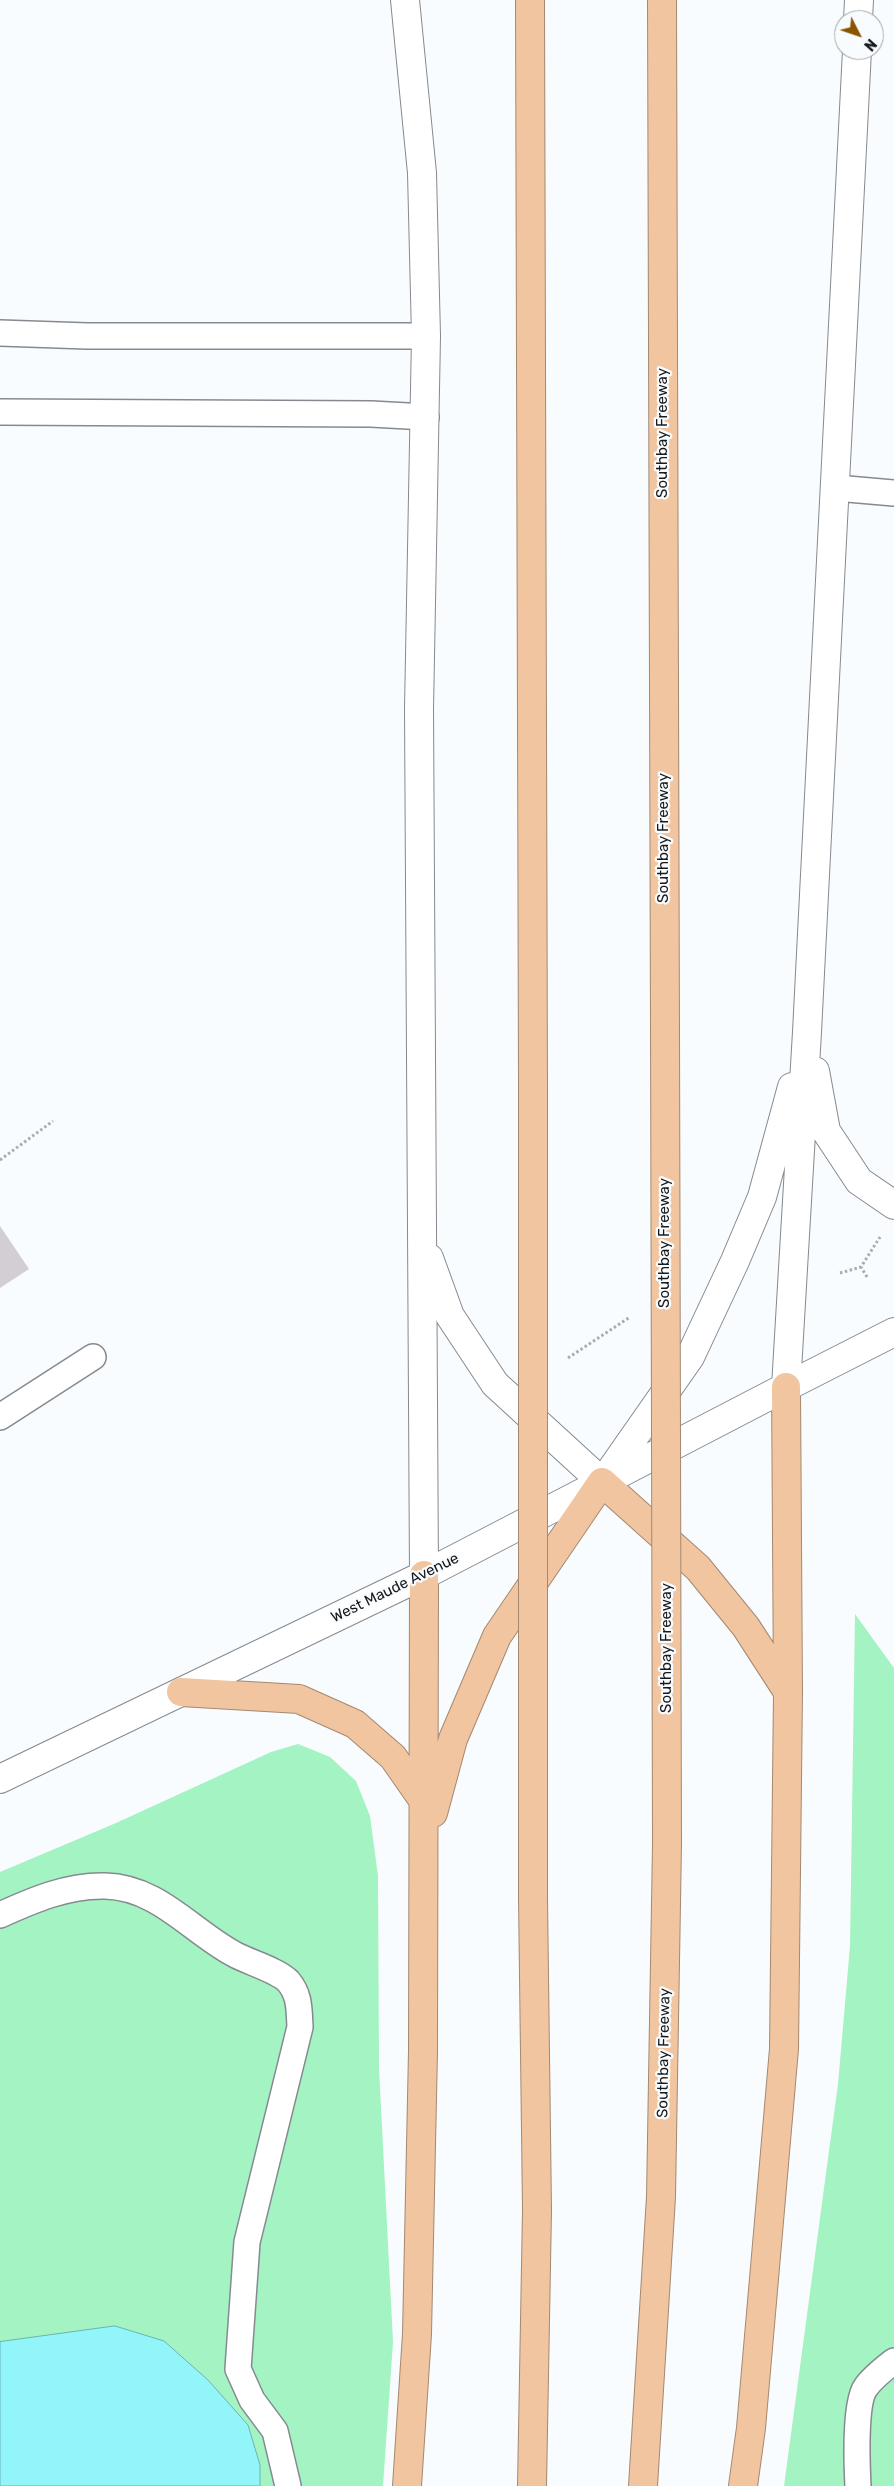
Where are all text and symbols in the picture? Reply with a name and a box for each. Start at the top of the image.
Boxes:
north arrow [834,10,884,60]
text: N [860,35,880,54]
street label: Southbay Freeway [654,368,672,498]
street label: Southbay Freeway [655,773,673,903]
street label: Southbay Freeway [656,1178,674,1308]
street label: West Maude Avenue [328,1549,462,1627]
street label: Southbay Freeway [658,1583,676,1713]
street label: Southbay Freeway [654,1988,674,2118]

